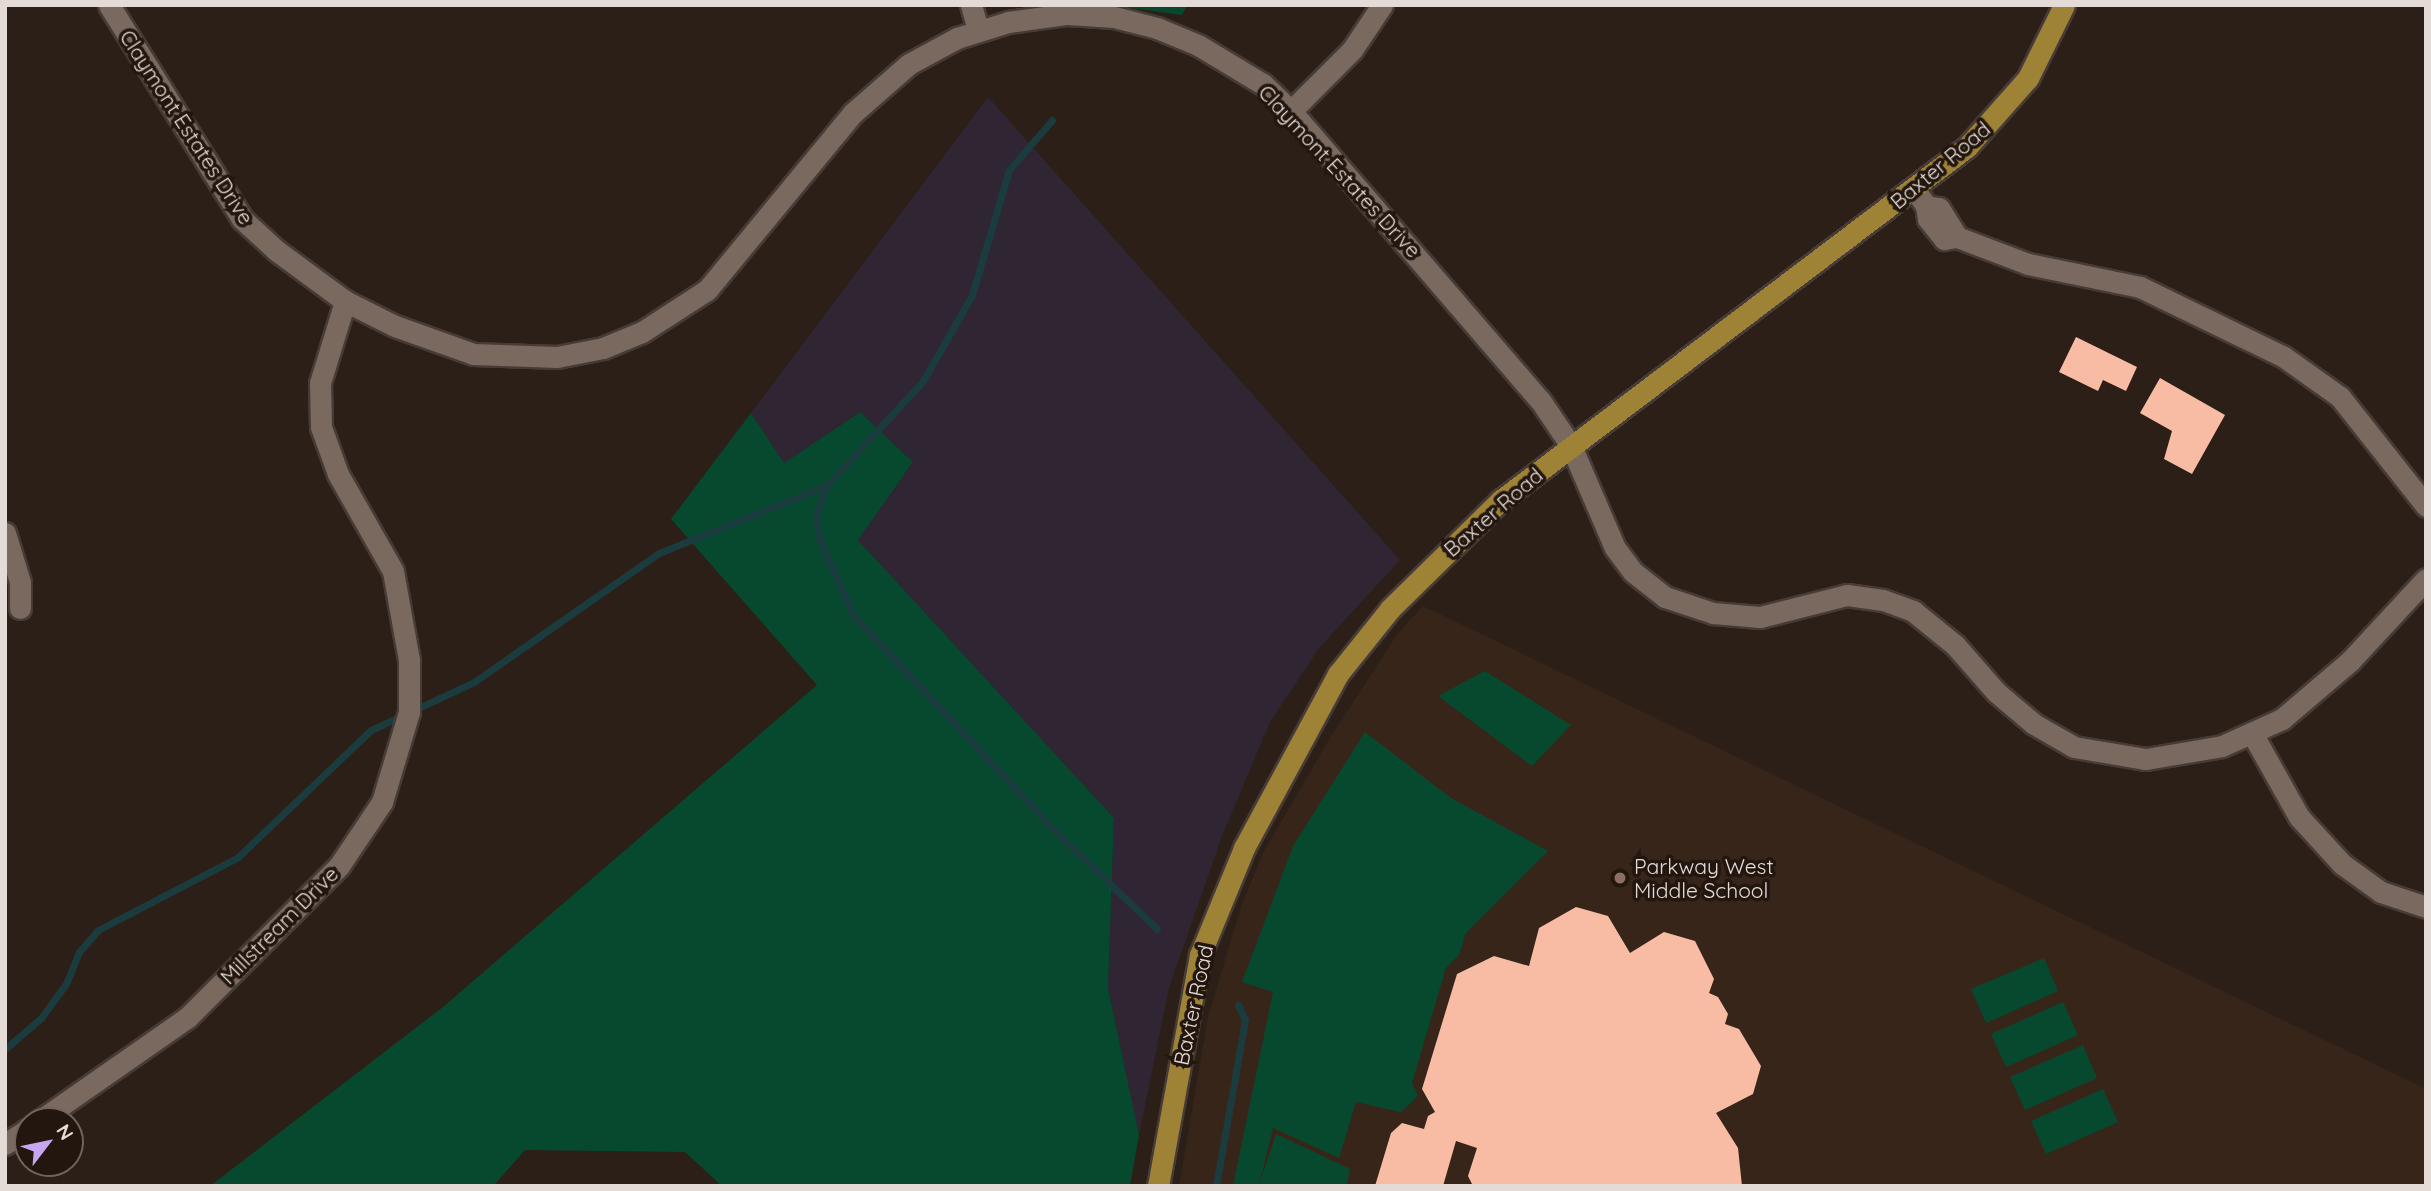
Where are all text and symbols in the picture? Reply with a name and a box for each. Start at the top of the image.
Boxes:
street label: Claymont Estates Drive [115,25,259,229]
street label: Claymont Estates Drive [1253,80,1427,262]
street label: Baxter Road [1885,116,1995,214]
street label: Baxter Road [1439,462,1547,562]
place label: Parkway West Middle School [1634,853,1774,903]
street label: Millstream Drive [215,861,343,989]
marker: Parkway West Middle School [1612,870,1628,886]
street label: Baxter Road [1168,943,1218,1067]
north arrow [14,1107,84,1177]
text: N [51,1120,79,1144]

